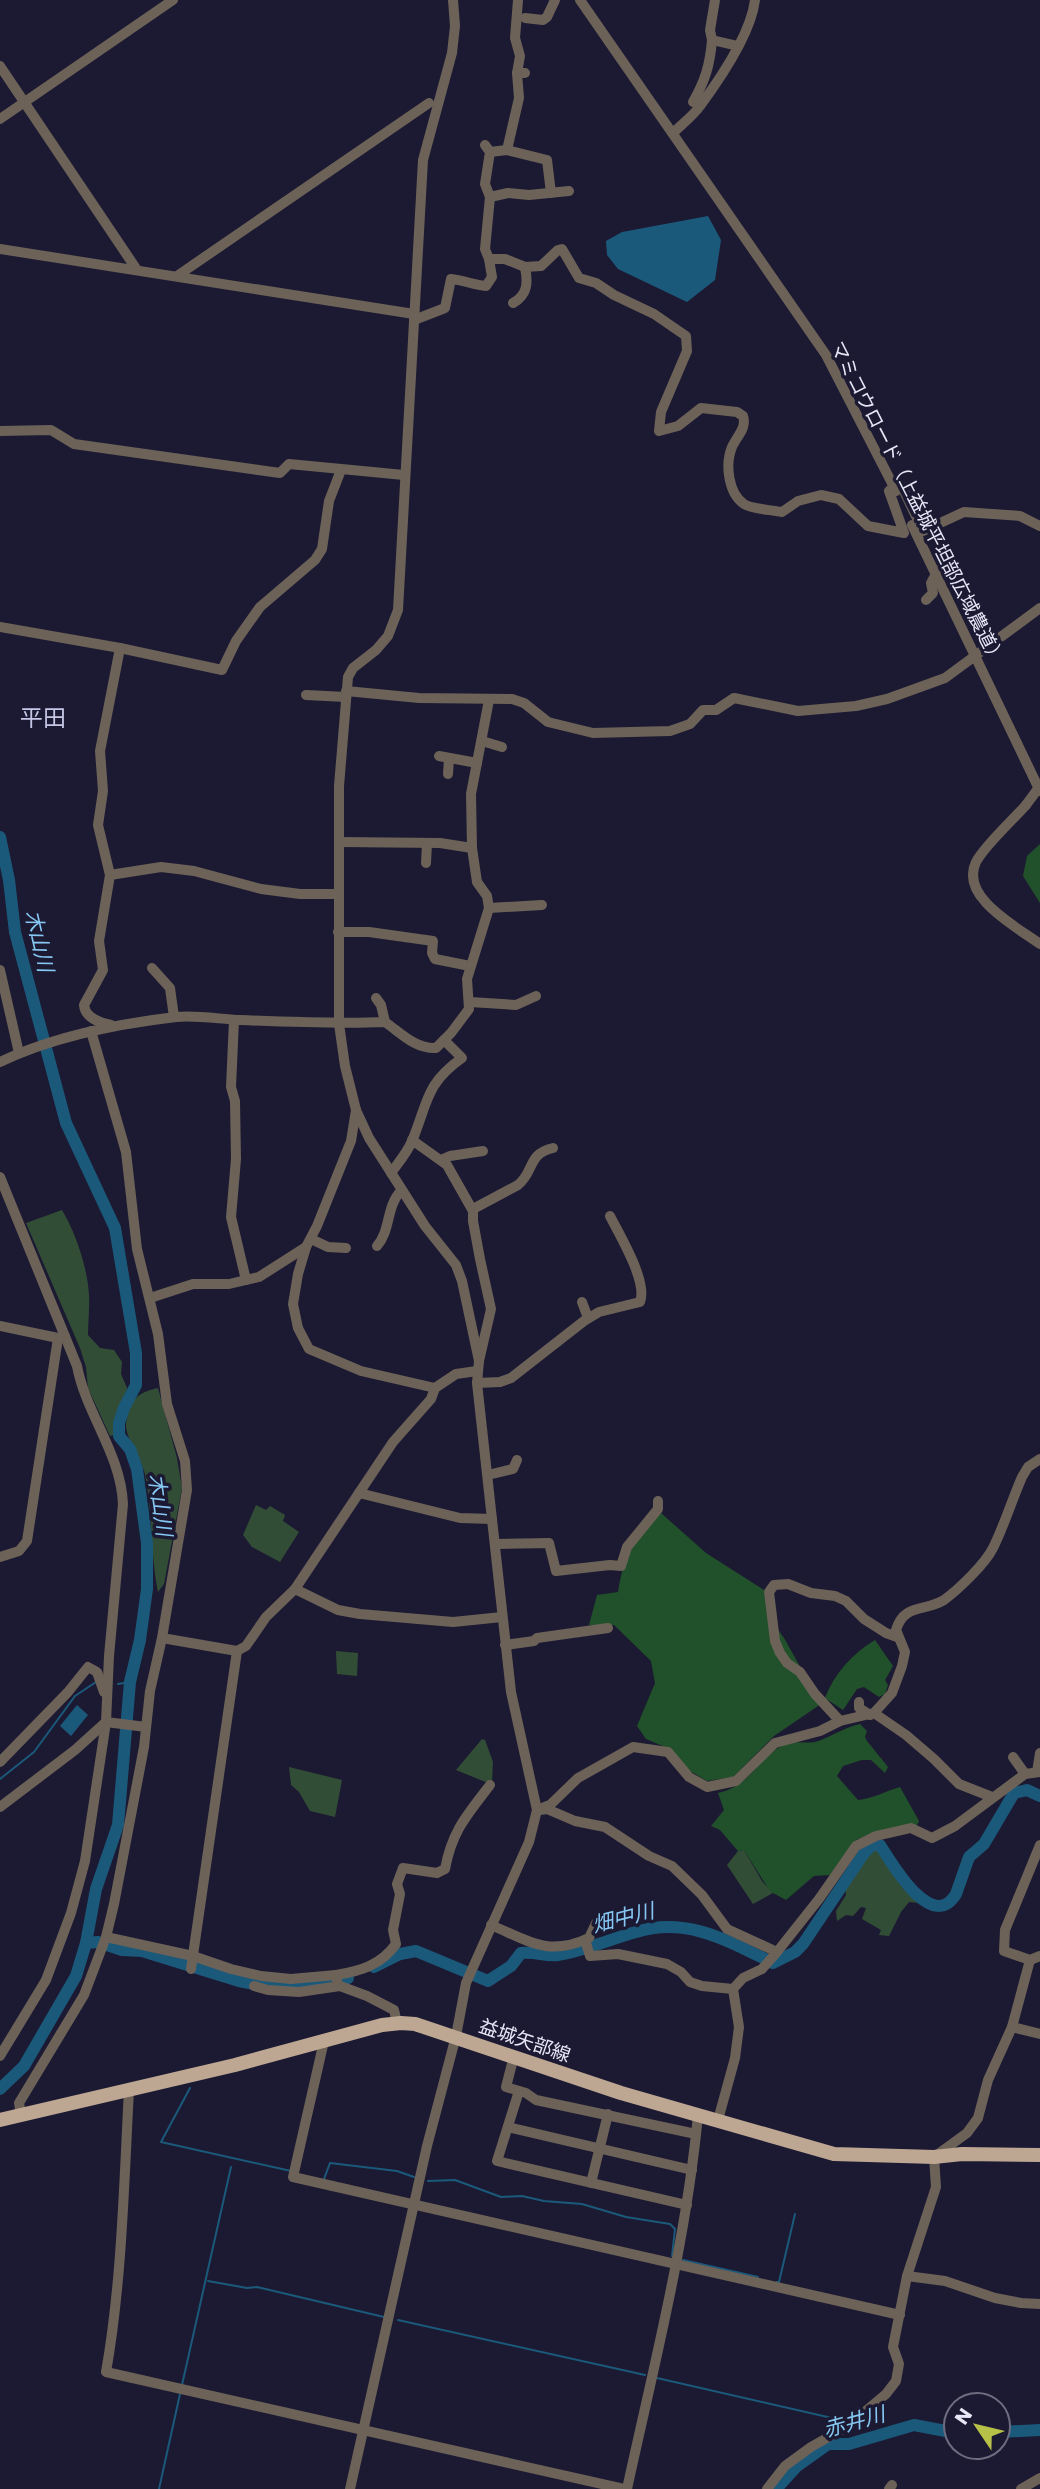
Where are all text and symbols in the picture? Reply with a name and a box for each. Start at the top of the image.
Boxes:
street label: マミコウロード（上益城平坦部広域農道） [824,337,1011,670]
district label: 平田 [20,702,66,734]
water label: 木山川 [18,907,61,977]
water label: 木山川 [142,1472,180,1540]
water label: 畑中川 [589,1895,659,1939]
street label: 益城矢部線 [476,2012,574,2069]
north arrow [942,2391,1012,2461]
water label: 赤井川 [820,2399,890,2444]
text: N [948,2403,979,2430]

